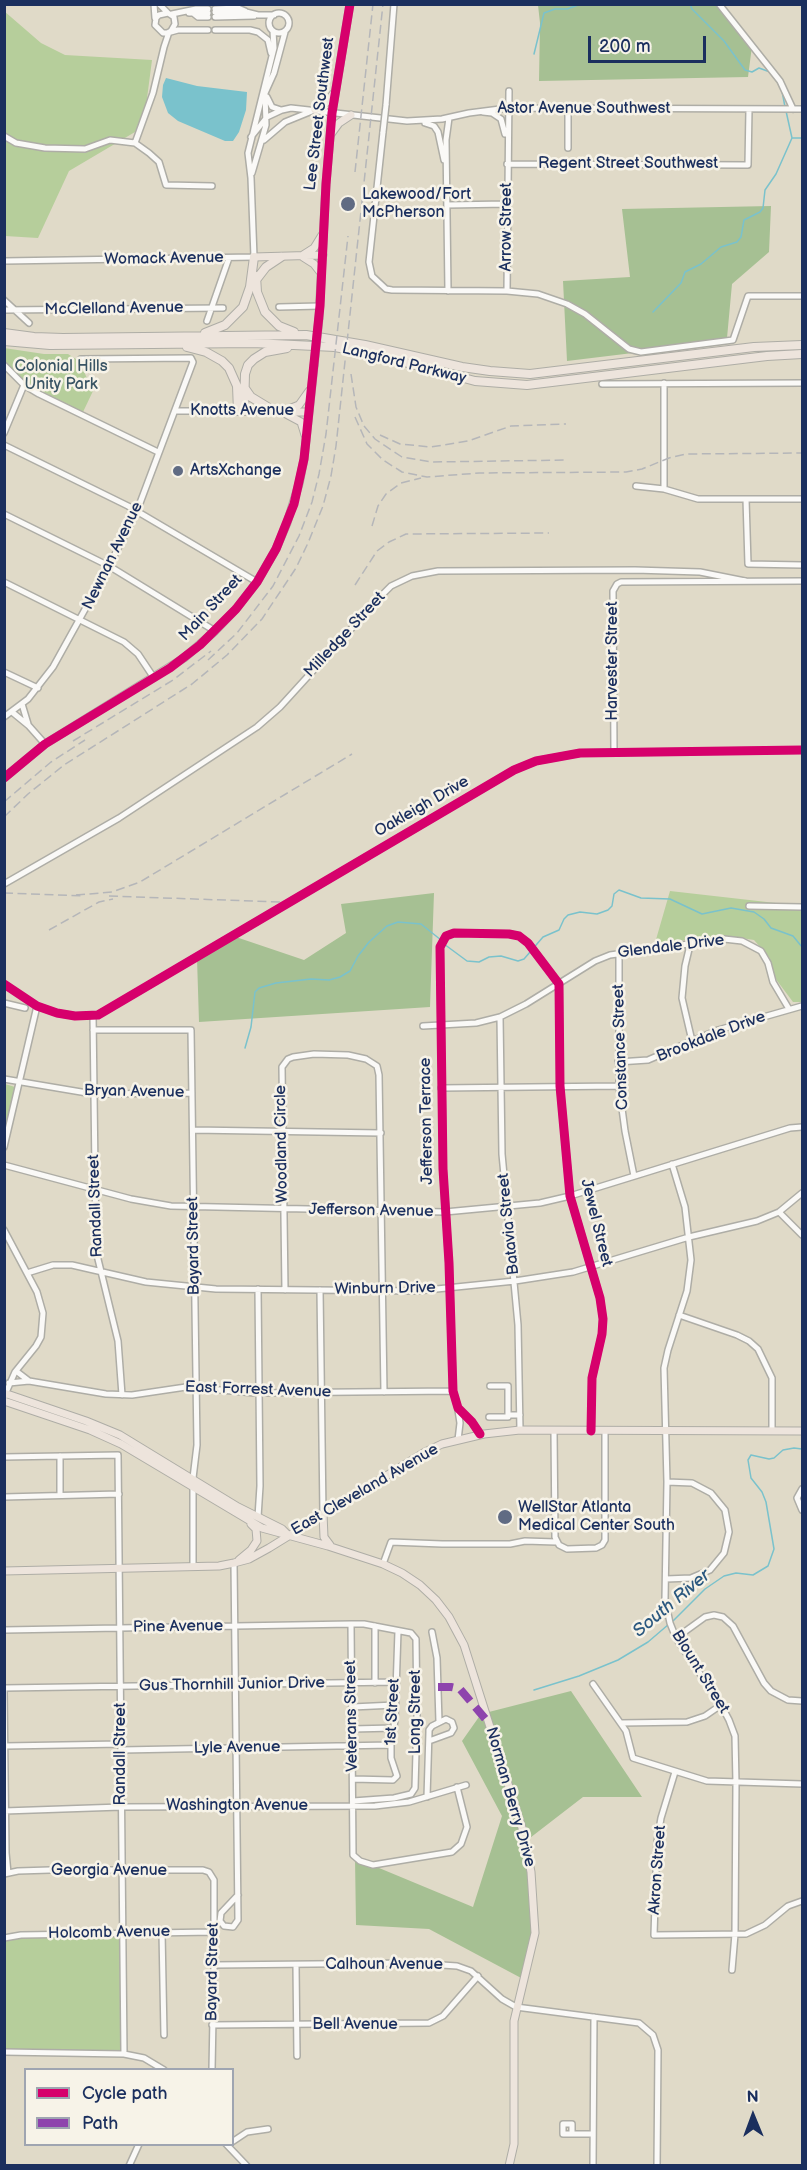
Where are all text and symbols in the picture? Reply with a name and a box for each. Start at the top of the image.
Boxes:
scale bar [591,24,710,62]
street label: Lee Street Southwest [301,36,339,192]
text: 200 m [599,36,651,57]
street label: Astor Avenue Southwest [498,99,670,119]
street label: Regent Street Southwest [538,154,718,174]
street label: Arrow Street [497,183,517,271]
place label: Lakewood/Fort McPherson [362,185,471,223]
marker: Lakewood/Fort McPherson [339,195,357,213]
street label: Womack Avenue [104,248,224,270]
street label: McClelland Avenue [44,298,184,320]
street label: Langford Parkway [340,339,468,389]
park label: Colonial Hills Unity Park [14,357,108,395]
street label: Knotts Avenue [190,401,294,421]
place label: ArtsXchange [190,461,281,481]
marker: ArtsXchange [171,464,185,478]
street label: Newnan Avenue [79,499,147,613]
street label: Main Street [175,571,247,645]
street label: Milledge Street [300,588,390,682]
street label: Harvester Street [603,601,623,721]
street label: Oakleigh Drive [371,772,473,842]
street label: Glendale Drive [617,931,725,963]
street label: Constance Street [609,984,633,1110]
street label: Brookdale Drive [654,1007,768,1067]
street label: Jefferson Terrace [416,1057,438,1185]
street label: Bryan Avenue [84,1082,184,1102]
street label: Woodland Circle [271,1085,293,1203]
street label: Randall Street [85,1154,107,1258]
street label: Batavia Street [494,1172,524,1276]
street label: Jewel Street [576,1177,616,1269]
street label: Bayard Street [184,1196,204,1296]
street label: Jefferson Avenue [308,1200,434,1222]
street label: Winburn Drive [334,1279,436,1299]
street label: East Forrest Avenue [184,1378,332,1402]
street label: East Cleveland Avenue [288,1440,442,1540]
place label: WellStar Atlanta Medical Center South [518,1498,675,1536]
marker: WellStar Atlanta Medical Center South [496,1508,514,1526]
water label: South River [629,1565,715,1643]
street label: Pine Avenue [133,1617,223,1637]
street label: Blount Street [667,1627,733,1717]
street label: Veterans Street [341,1660,363,1772]
street label: Long Street [406,1670,426,1754]
street label: Gus Thornhill Junior Drive [139,1674,325,1696]
street label: 1st Street [382,1678,404,1746]
street label: Randall Street [111,1702,131,1806]
street label: Norman Berry Drive [481,1725,539,1869]
street label: Lyle Avenue [193,1738,281,1758]
street label: Washington Avenue [166,1796,308,1816]
street label: Akron Street [645,1825,671,1915]
street label: Georgia Avenue [51,1861,167,1881]
street label: Holcomb Avenue [48,1922,170,1944]
street label: Bayard Street [203,1922,223,2022]
street label: Calhoun Avenue [325,1955,443,1975]
street label: Bell Avenue [312,2015,398,2035]
legend [24,2068,234,2146]
text: Cycle path [82,2083,168,2104]
north arrow [723,2086,783,2146]
text: N [746,2088,759,2107]
text: Path [82,2113,118,2134]

